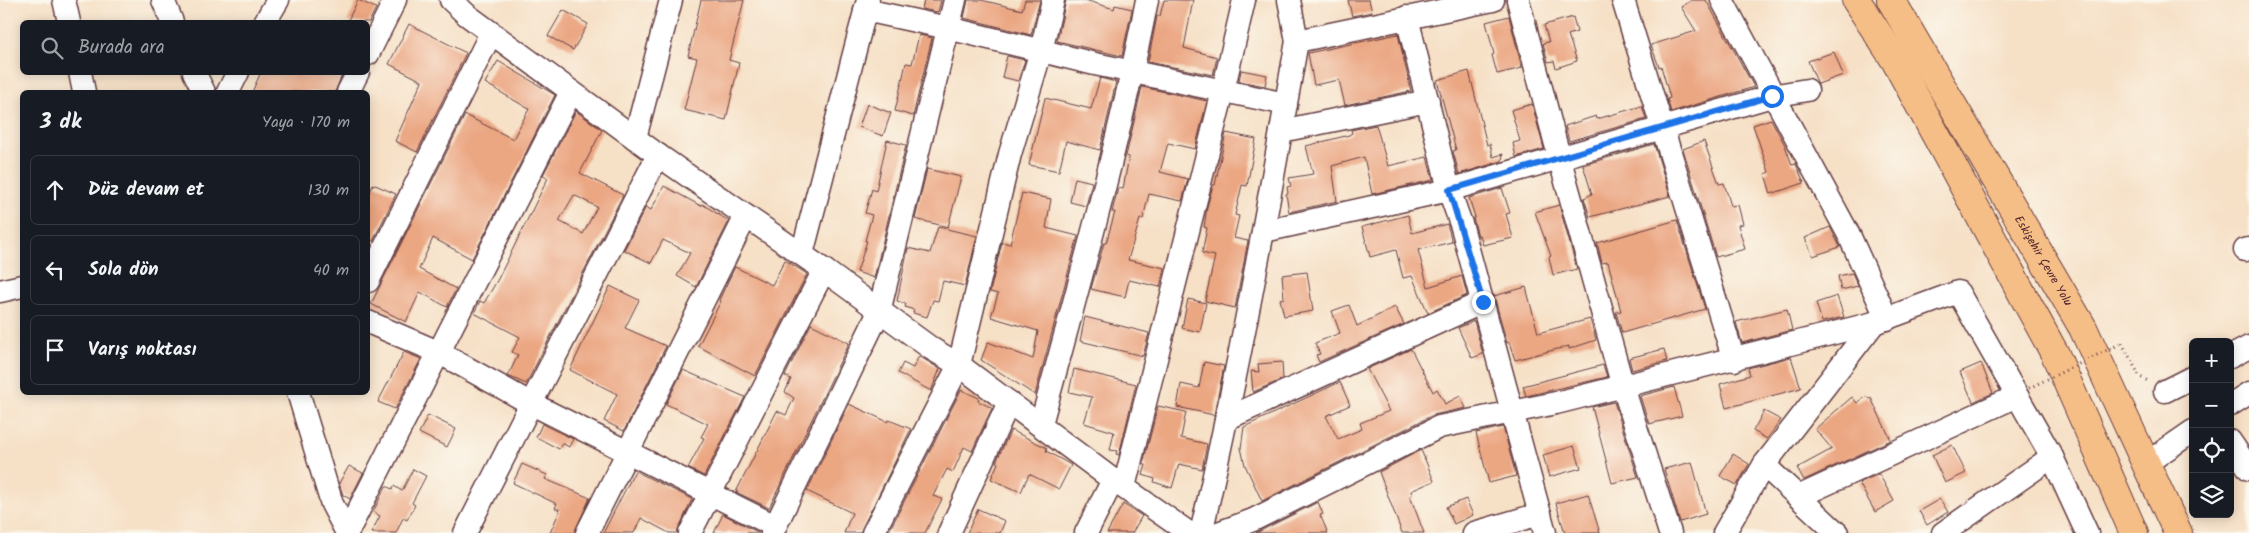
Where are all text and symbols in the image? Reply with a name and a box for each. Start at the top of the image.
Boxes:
search box [20,20,370,75]
text: Burada ara [78,33,165,63]
icon: search [38,34,66,62]
route start [1761,85,1784,108]
text: 3 dk [40,106,81,139]
text: Yaya · 170 m [262,110,350,135]
text: Düz devam et [88,175,204,205]
icon: ahead [41,176,69,204]
text: 130 m [308,178,349,203]
street label: Eskişehir Çevre Yolu [2010,212,2078,310]
text: Sola dön [88,255,159,285]
icon: left [41,256,69,284]
text: 40 m [313,258,349,283]
route end [1472,291,1495,314]
text: Varış noktası [88,335,196,365]
icon: arrive [41,336,69,364]
map controls [2189,338,2234,518]
button: + [2189,338,2234,383]
button: − [2189,383,2234,428]
button: locate [2189,428,2234,473]
button: layers [2189,473,2234,518]

